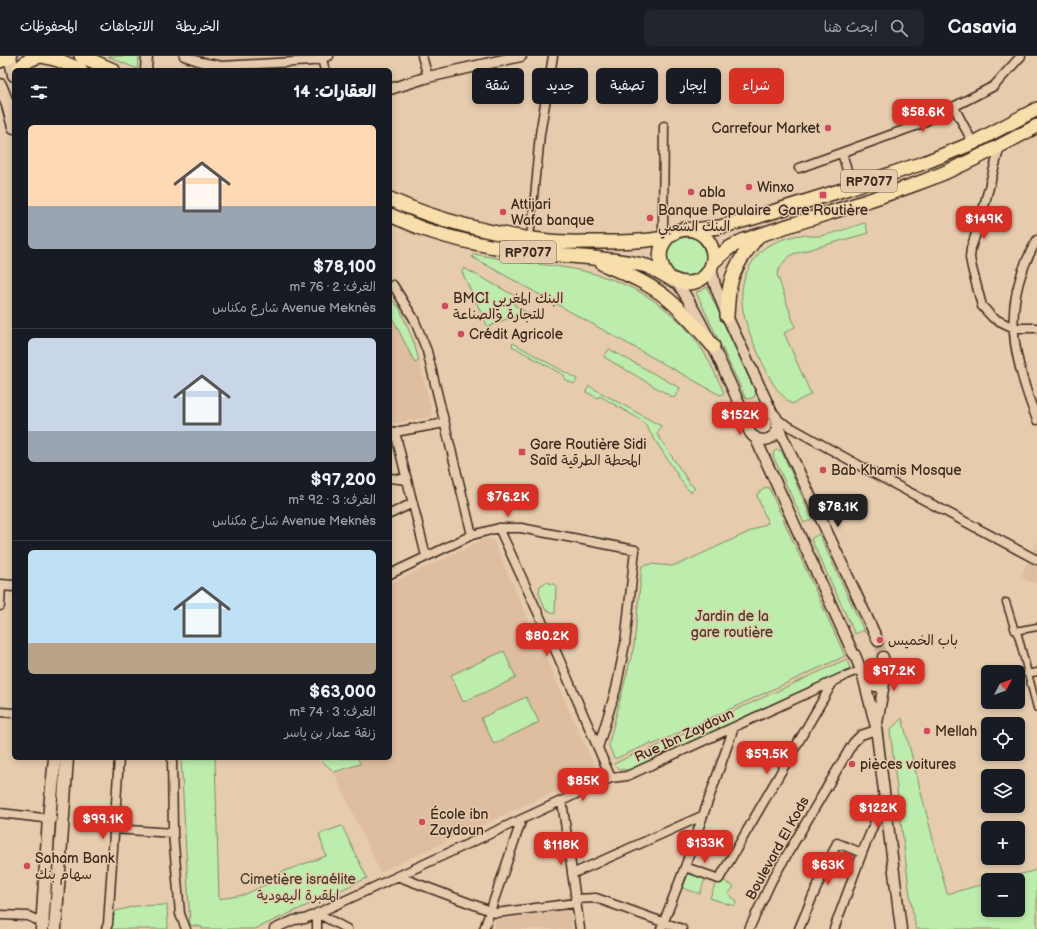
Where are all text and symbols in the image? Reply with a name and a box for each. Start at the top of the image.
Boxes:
search box [644,10,924,46]
text: Casavia [948,16,1017,39]
icon: search [888,17,910,39]
text: المحفوظات [20,18,78,35]
text: الاتجاهات [100,18,154,35]
text: الخريطة [176,18,219,35]
text: ابحث هنا [824,18,878,37]
chip: شقة [472,68,524,104]
chip: جديد [532,68,588,104]
chip: تصفية [596,68,658,104]
chip: إيجار [666,68,721,104]
chip: شراء [729,68,784,104]
icon: filters [28,81,50,103]
text: العقارات: 14 [293,82,376,102]
pin: $58.6K [890,99,956,133]
text: $58.6K [901,104,945,120]
place label: Carrefour Market [711,120,821,137]
marker: Carrefour Market [823,123,833,133]
icon: home [166,151,238,223]
road number: RP7077 [841,170,897,192]
place label: Winxo [757,179,794,196]
marker: Winxo [744,182,754,192]
place label: abla [699,184,726,201]
marker: abla [686,187,696,197]
marker: Gare Routière [818,190,828,200]
place label: Attijari Wafa banque [511,196,594,229]
place label: Banque Populaire البنك الشعبي [658,202,771,239]
place label: Gare Routière [778,202,868,219]
pin: $149K [956,206,1012,240]
marker: Attijari Wafa banque [498,207,508,217]
text: $149K [965,211,1003,227]
marker: Banque Populaire البنك الشعبي [645,213,655,223]
road number: RP7077 [500,241,556,263]
text: $78,100 [313,257,376,277]
text: الغرف: 2 · 76 m² [290,279,376,295]
place label: BMCI البنك المغربي للتجارة والصناعة [453,290,563,323]
text: Avenue Meknès شارع مكناس [212,300,376,316]
marker: BMCI البنك المغربي للتجارة والصناعة [440,301,450,311]
place label: Crédit Agricole [469,326,563,343]
marker: Crédit Agricole [456,329,466,339]
icon: home [166,364,238,436]
pin: $152K [712,402,768,436]
text: $152K [721,407,759,423]
place label: Gare Routière Sidi Saïd المحطة الطرقية [530,436,646,469]
marker: Gare Routière Sidi Saïd المحطة الطرقية [517,447,527,457]
place label: Bab Khamis Mosque [831,462,962,479]
marker: Bab Khamis Mosque [818,465,828,475]
text: $97,200 [311,470,376,490]
pin: $76.2K [475,484,541,518]
text: $76.2K [486,489,530,505]
text: الغرف: 3 · 92 m² [288,492,376,508]
pin: $78.1K [805,494,871,528]
text: $78.1K [818,499,858,515]
text: Avenue Meknès شارع مكناس [212,513,376,529]
icon: home [166,576,238,648]
park label: Jardin de la gare routière [691,608,773,641]
pin: $80.2K [514,623,580,657]
text: $80.2K [525,628,569,644]
place label: باب الخميس [888,632,958,649]
marker: باب الخميس [875,635,885,645]
pin: $97.2K [861,658,927,692]
text: $97.2K [873,663,915,679]
north arrow [981,665,1025,709]
map controls [981,665,1025,917]
text: $63,000 [309,682,376,702]
text: الغرف: 3 · 74 m² [289,704,376,720]
street label: Rue Ibn Zaydoun [632,705,737,766]
button: locate [981,717,1025,761]
place label: Mellah [935,723,977,740]
text: زنقة عمار بن ياسر [284,725,376,741]
marker: Mellah [922,726,932,736]
pin: $59.5K [734,741,800,775]
text: $59.5K [746,746,788,762]
place label: pièces voitures [860,756,956,773]
marker: pièces voitures [847,759,857,769]
pin: $85K [559,768,607,802]
button: layers [981,769,1025,813]
text: $85K [567,773,599,789]
street label: Boulevard El Kods [742,794,813,903]
pin: $122K [850,795,906,829]
text: $122K [859,800,897,816]
place label: École ibn Zaydoun [429,805,489,839]
pin: $99.1K [70,806,136,840]
text: $99.1K [83,811,123,827]
marker: École ibn Zaydoun [417,817,427,827]
button: + [981,821,1025,865]
pin: $133K [677,830,733,864]
pin: $118K [533,832,589,866]
text: $133K [686,835,724,851]
text: $118K [543,837,579,853]
place label: Saham Bank سهام بنك [35,850,115,885]
pin: $63K [804,852,852,886]
text: $63K [812,857,844,873]
marker: Saham Bank سهام بنك [22,861,32,871]
park label: Cimetière israélite المقبرة اليهودية [240,871,356,904]
button: − [981,873,1025,917]

